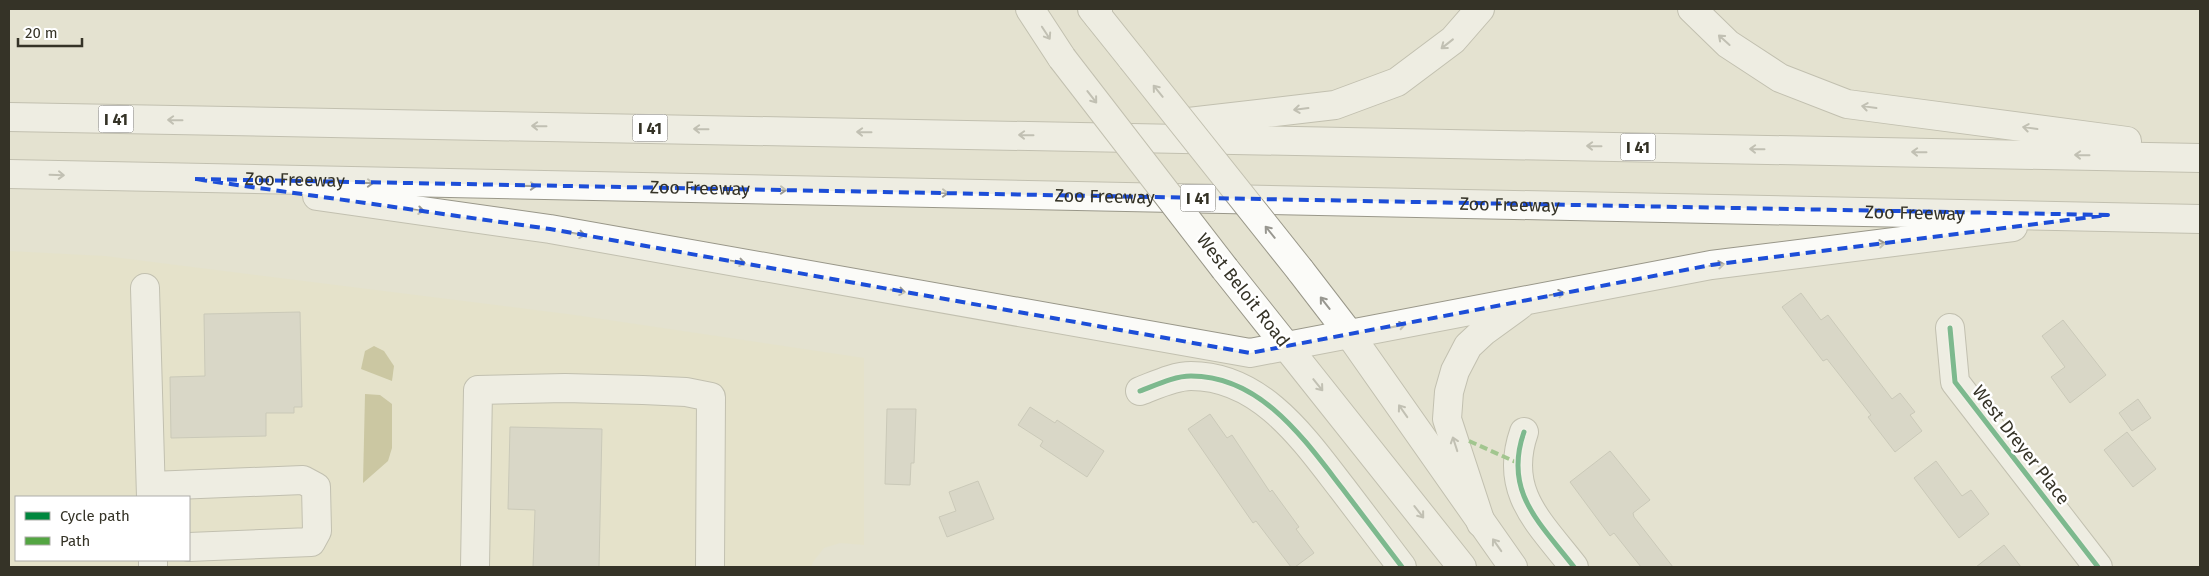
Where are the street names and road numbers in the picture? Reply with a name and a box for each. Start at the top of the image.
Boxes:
road number: I 41 [98,106,134,132]
road number: I 41 [632,115,668,142]
road number: I 41 [1620,134,1656,160]
street label: Zoo Freeway [245,168,345,192]
street label: Zoo Freeway [650,176,750,200]
street label: Zoo Freeway [1054,184,1155,209]
road number: I 41 [1180,184,1216,212]
street label: Zoo Freeway [1459,193,1560,217]
street label: Zoo Freeway [1864,201,1965,225]
street label: West Beloit Road [1192,229,1294,351]
street label: West Dreyer Place [1968,381,2074,509]

